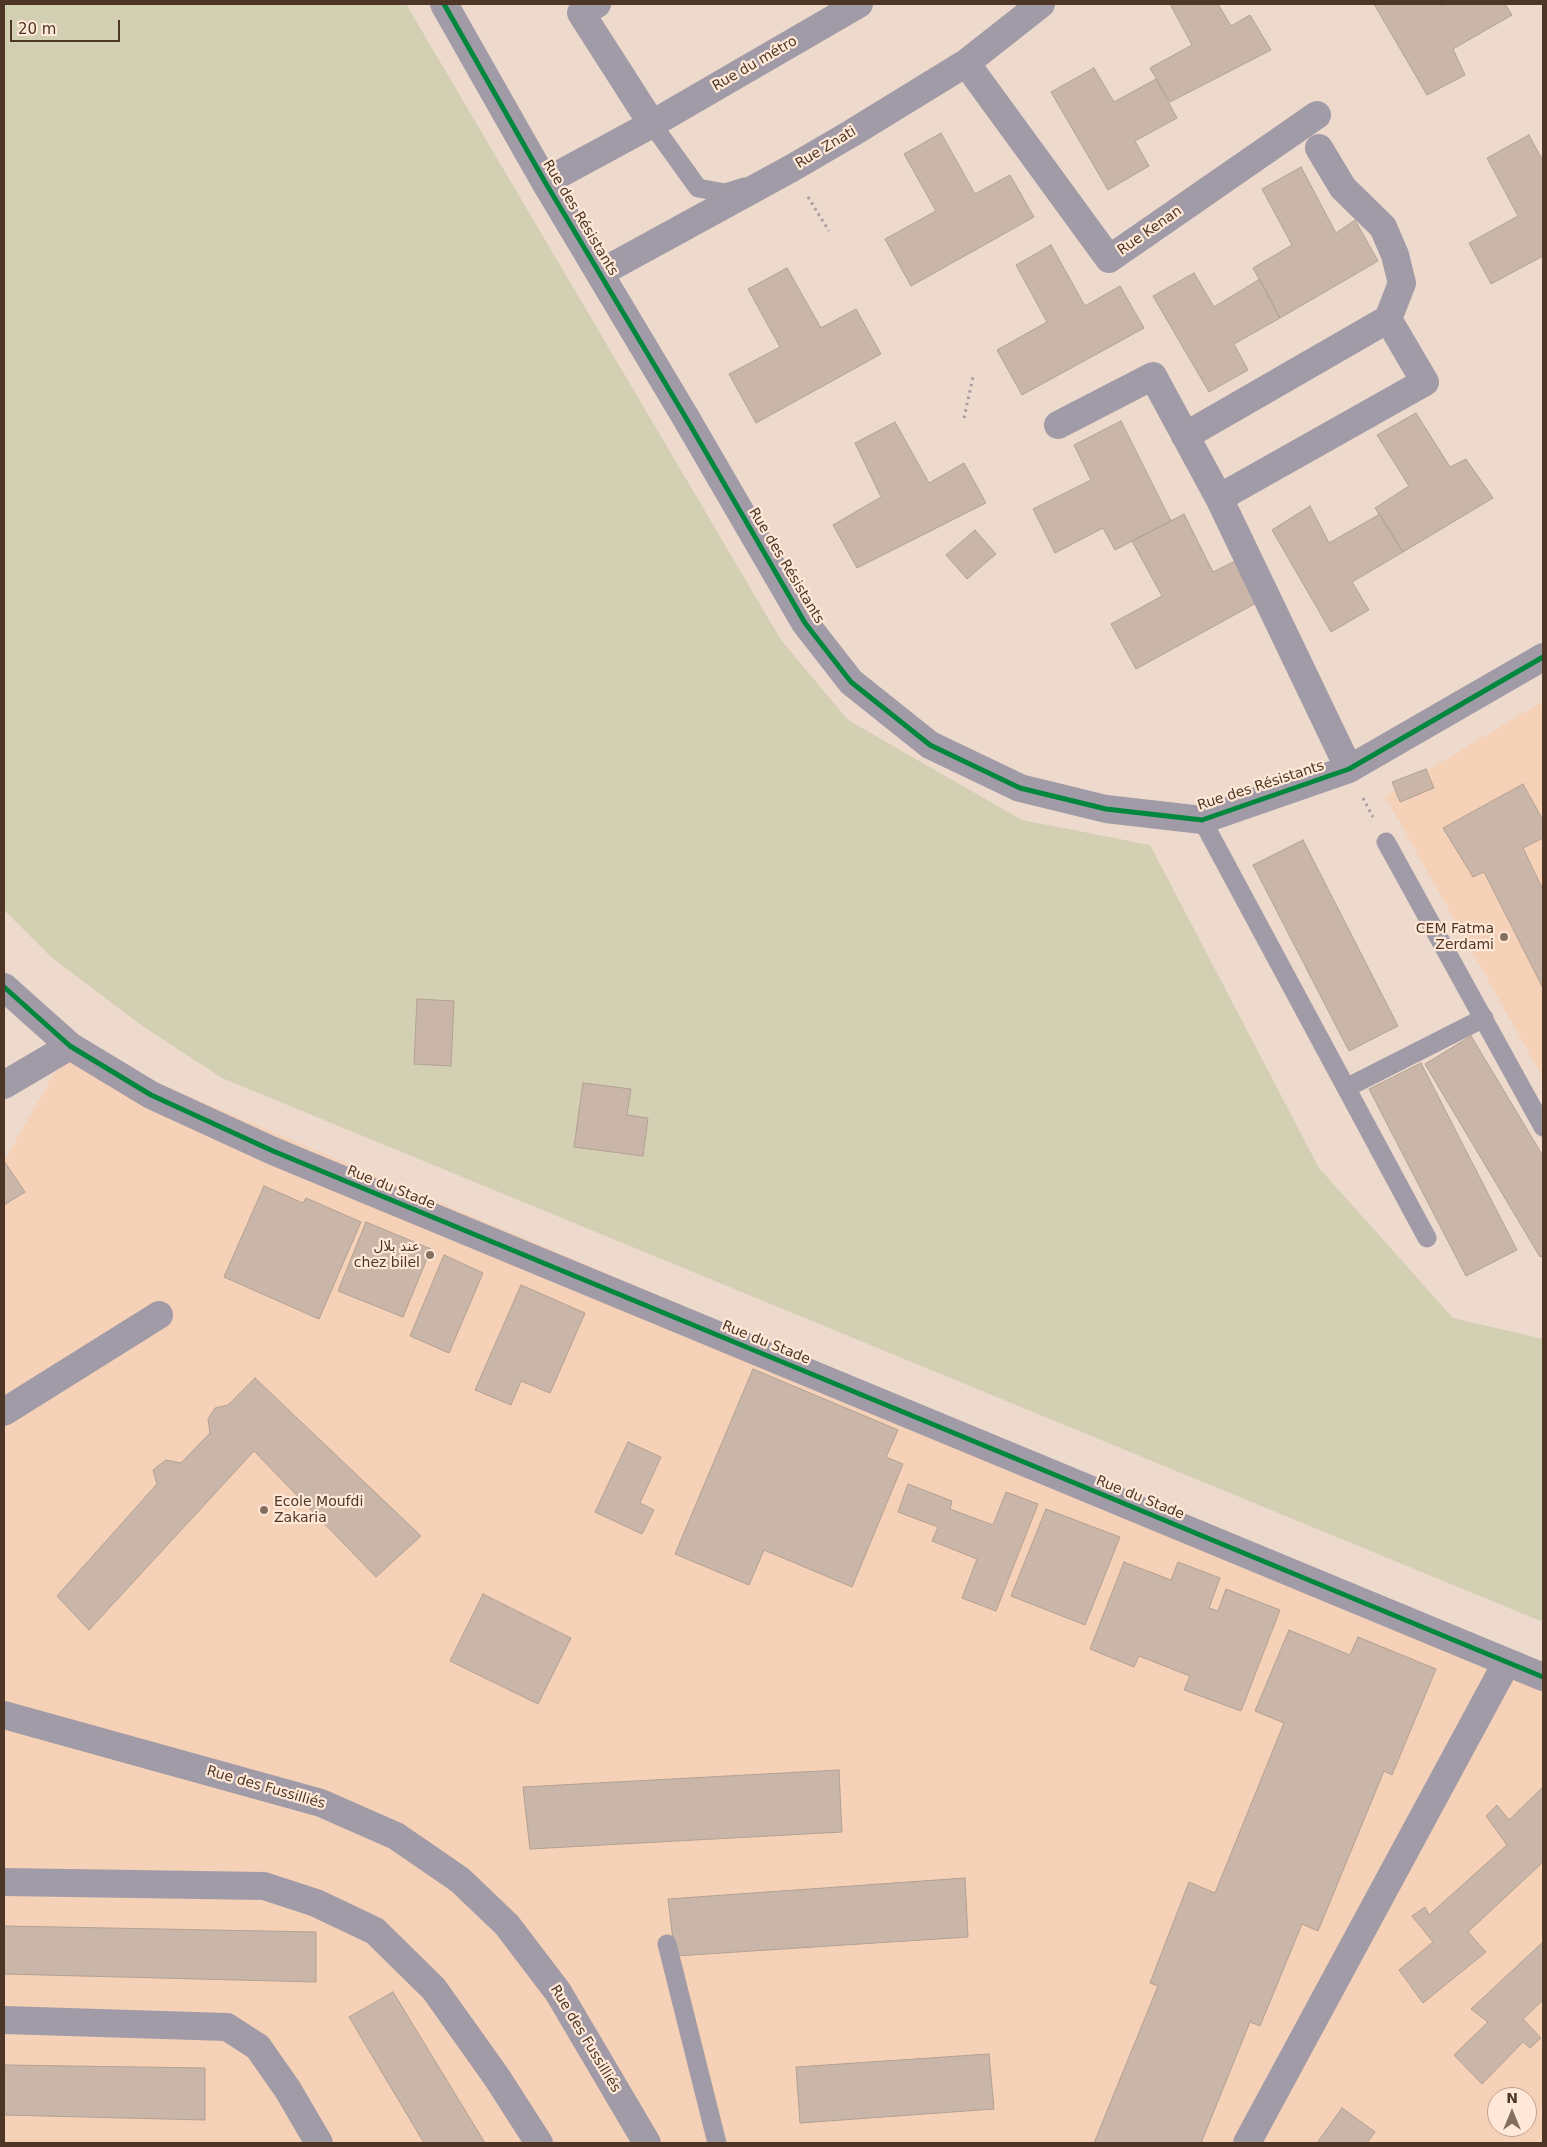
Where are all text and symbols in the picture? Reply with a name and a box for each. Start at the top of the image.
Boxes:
scale bar [12,10,122,42]
text: 20 m [18,20,56,38]
street label: Rue du métro [710,33,800,95]
street label: Rue Znati [793,123,859,173]
street label: Rue des Résistants [539,157,621,279]
street label: Rue Kenan [1115,203,1185,259]
street label: Rue des Résistants [745,505,827,627]
street label: Rue des Résistants [1196,758,1326,814]
place label: CEM Fatma Zerdami [1416,921,1494,954]
marker: CEM Fatma Zerdami [1498,931,1510,943]
street label: Rue du Stade [344,1163,438,1213]
place label: عند بلال chez bilel [354,1239,420,1272]
marker: عند بلال chez bilel [424,1249,436,1261]
street label: Rue du Stade [719,1318,813,1368]
street label: Rue du Stade [1093,1473,1187,1523]
place label: Ecole Moufdi Zakaria [274,1494,363,1526]
marker: Ecole Moufdi Zakaria [258,1504,270,1516]
street label: Rue des Fussilliés [205,1763,327,1813]
street label: Rue des Fussilliés [546,1982,624,2096]
north arrow [1487,2087,1537,2137]
text: N [1506,2090,1518,2106]

